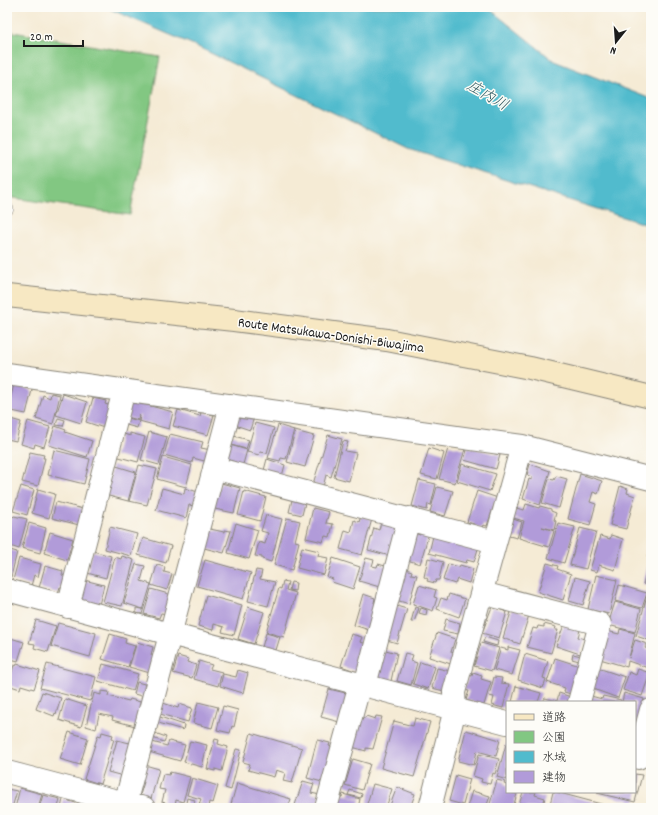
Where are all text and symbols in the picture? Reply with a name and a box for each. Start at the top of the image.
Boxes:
scale bar [24,22,83,48]
north arrow [596,22,636,62]
text: 20 m [30,29,53,46]
text: N [608,41,619,58]
water label: 庄内川 [462,76,512,118]
street label: Route Matsukawa-Donishi-Biwajima [236,313,425,359]
legend [506,701,636,793]
text: 道路 [542,710,566,727]
text: 公園 [542,730,566,747]
text: 水域 [542,750,566,767]
text: 建物 [542,770,566,787]

